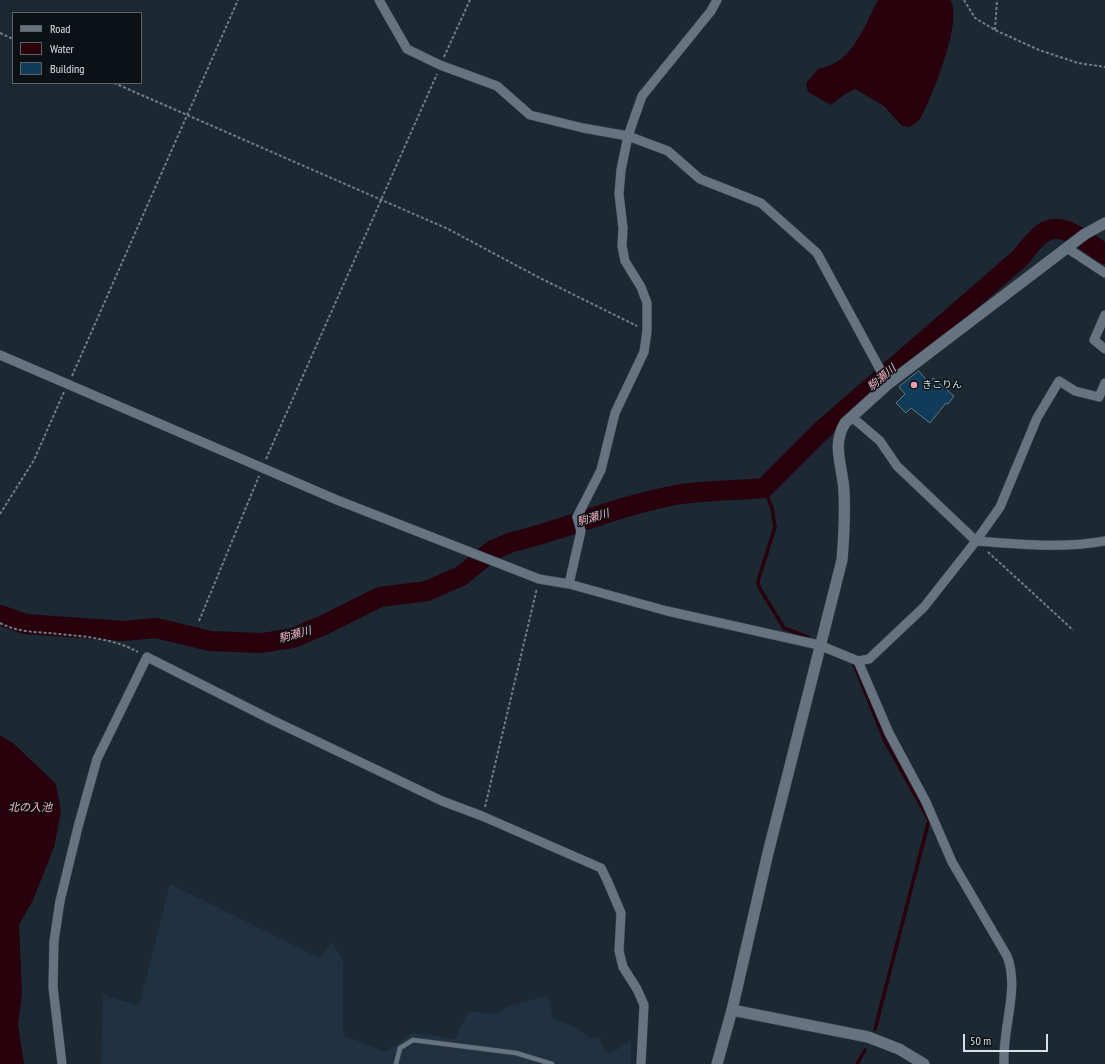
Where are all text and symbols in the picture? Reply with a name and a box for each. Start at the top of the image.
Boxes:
legend [12,12,142,84]
text: Road [50,21,70,36]
text: Water [50,41,74,56]
text: Building [50,61,85,76]
water label: 駒瀬川 [865,362,899,394]
place label: きこりん [922,379,962,391]
marker: きこりん [909,380,919,390]
water label: 駒瀬川 [575,507,611,529]
water label: 駒瀬川 [277,624,313,646]
water label: 北の入池 [8,801,52,815]
scale bar [965,1026,1050,1052]
text: 50 m [970,1033,991,1048]

